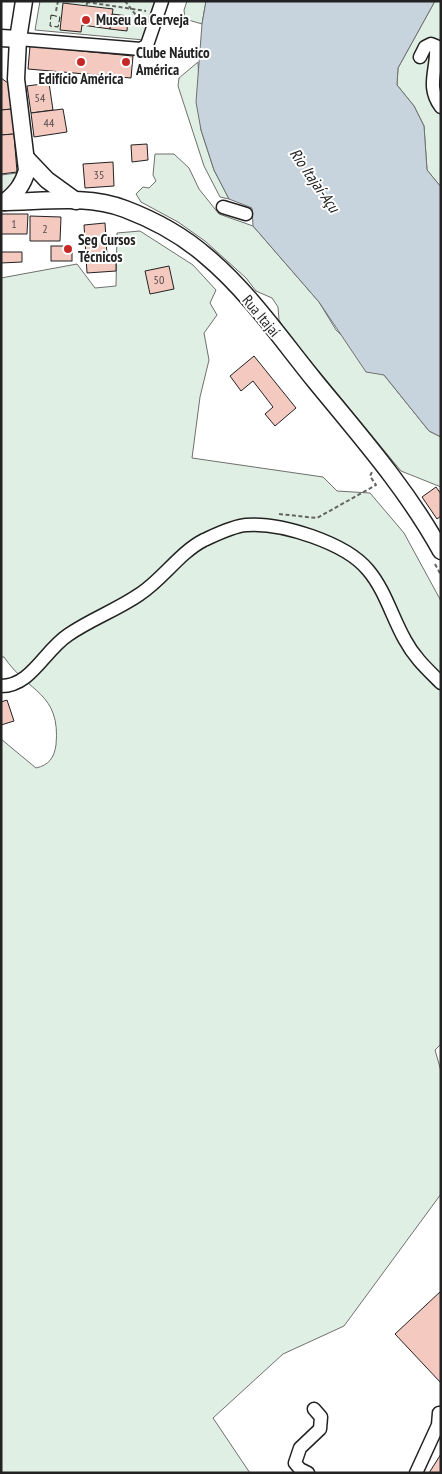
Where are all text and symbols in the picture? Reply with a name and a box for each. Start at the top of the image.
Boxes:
place label: Museu da Cerveja [96,10,189,29]
marker: Museu da Cerveja [80,14,92,26]
place label: Clube Náutico América [135,43,210,79]
marker: Edifício América [75,56,87,68]
marker: Clube Náutico América [120,56,132,68]
place label: Edifício América [39,69,123,88]
house number: 54 [35,90,46,105]
house number: 44 [44,115,55,130]
water label: Rio Itajaí-Açu [286,144,345,217]
house number: 35 [94,167,104,182]
house number: 1 [11,216,17,231]
house number: 2 [42,221,48,236]
place label: Seg Cursos Técnicos [78,230,136,266]
marker: Seg Cursos Técnicos [62,243,74,255]
house number: 50 [154,272,164,287]
street label: Rua Itajaí [238,291,285,341]

